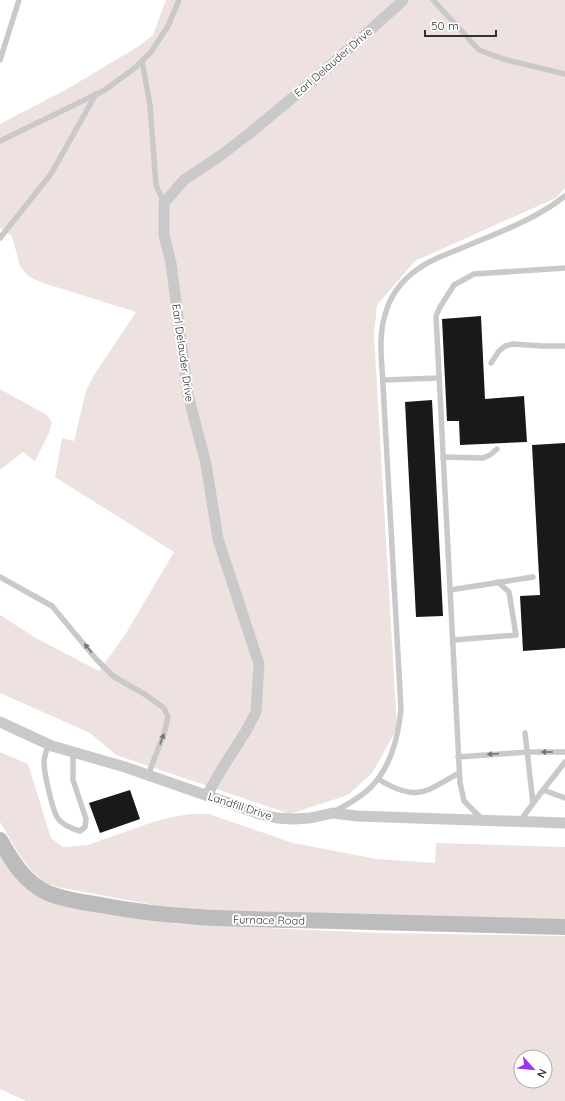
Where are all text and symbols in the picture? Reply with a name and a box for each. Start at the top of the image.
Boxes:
scale bar [425,12,496,38]
text: 50 m [431,18,459,33]
street label: Earl Delauder Drive [291,24,375,100]
street label: Earl Delauder Drive [169,303,197,403]
one-way arrow [83,643,92,654]
one-way arrow [159,733,165,745]
one-way arrow [540,749,553,755]
one-way arrow [487,750,499,757]
street label: Landfill Drive [206,789,274,823]
street label: Furnace Road [233,912,305,928]
north arrow [513,1049,553,1089]
text: N [534,1067,550,1080]

